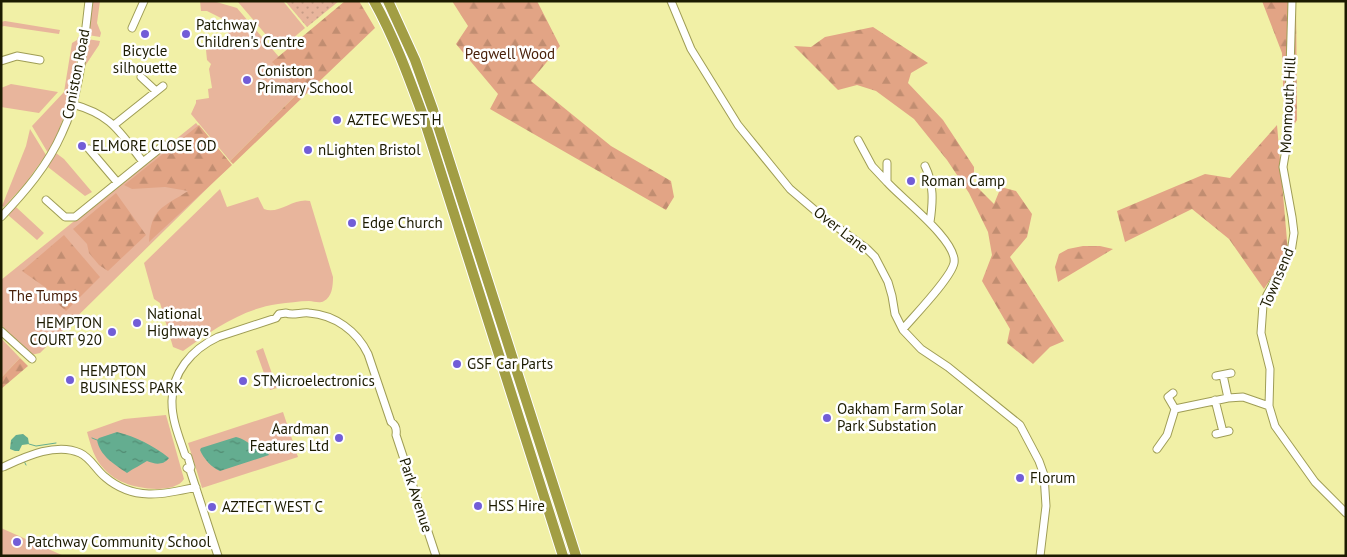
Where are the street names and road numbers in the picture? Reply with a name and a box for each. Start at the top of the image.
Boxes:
street label: Coniston Road [57,27,94,121]
street label: Monmouth Hill [1275,56,1300,154]
street label: Over Lane [810,202,873,257]
street label: Townsend [1255,245,1298,311]
street label: Park Avenue [395,455,437,535]

